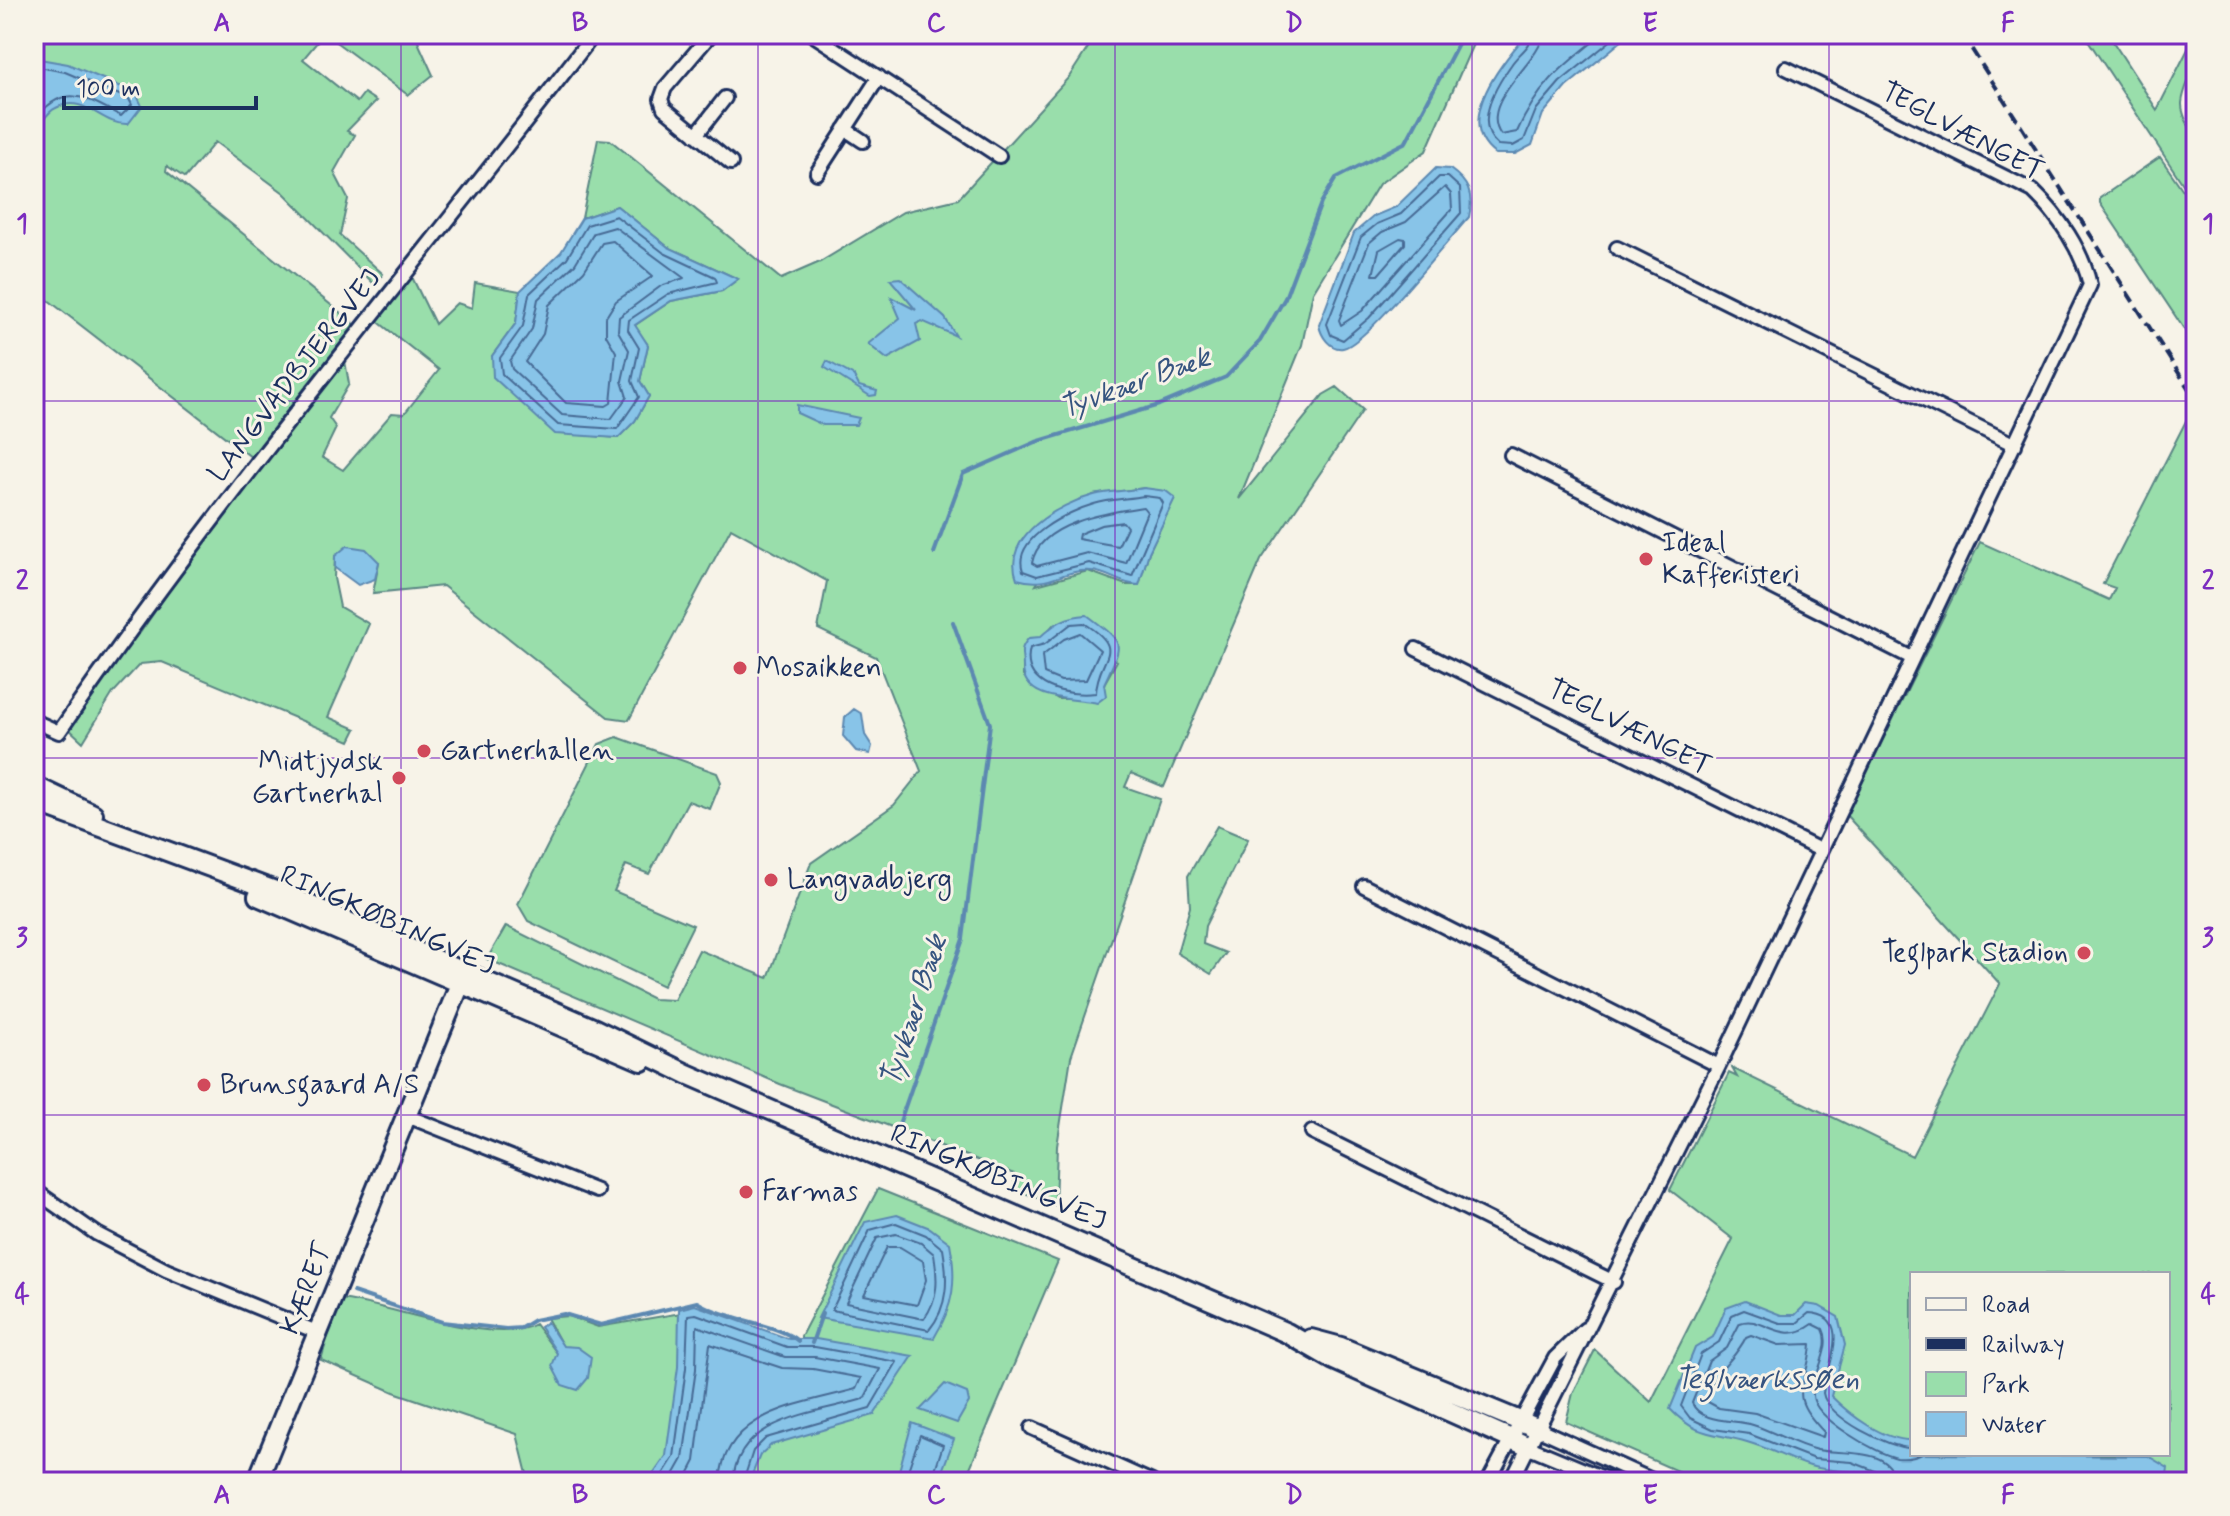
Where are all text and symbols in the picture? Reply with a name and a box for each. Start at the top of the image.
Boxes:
text: A [213,7,231,41]
text: B [572,7,588,41]
text: C [927,7,946,41]
text: D [1285,7,1303,41]
text: E [1642,7,1658,41]
text: F [2001,7,2015,41]
scale bar [64,60,256,110]
street label: TEGLVÆNGET [1874,73,2050,191]
text: 100 m [76,74,140,105]
text: 1 [16,208,28,242]
text: 1 [2202,208,2214,242]
street label: LANGVADBJERGVEJ [200,262,390,490]
water label: Tyvkær Bæk [1054,337,1218,428]
place label: Ideal Kafferisteri [1662,525,1800,594]
marker: Ideal Kafferisteri [1637,550,1655,568]
text: 2 [16,565,29,599]
text: 2 [2202,565,2215,599]
place label: Mosaikken [756,650,882,687]
marker: Mosaikken [731,659,749,677]
street label: TEGLVÆNGET [1541,671,1717,785]
place label: Gartnerhallen [440,733,614,770]
marker: Gartnerhallen [415,742,433,760]
place label: Midtjydsk Gartnerhal [252,744,383,813]
marker: Midtjydsk Gartnerhal [390,769,408,787]
street label: RINGKØBINGVEJ [274,857,500,985]
place label: Langvadbjerg [787,862,952,901]
marker: Langvadbjerg [762,871,780,889]
text: 3 [16,922,28,956]
text: 3 [2202,922,2214,956]
water label: Tyvkær Bæk [871,928,958,1092]
place label: Teglpark Stadion [1882,935,2068,975]
marker: Teglpark Stadion [2075,944,2093,962]
place label: Brunsgaard A/S [220,1067,419,1107]
marker: Brunsgaard A/S [195,1076,213,1094]
street label: RINGKØBINGVEJ [884,1116,1112,1240]
place label: Farmas [762,1174,858,1211]
marker: Farmas [737,1183,755,1201]
street label: KÆRET [272,1237,342,1340]
legend [1910,1272,2170,1456]
text: 4 [14,1279,30,1313]
text: 4 [2200,1279,2216,1313]
text: Road [1982,1290,2030,1321]
text: Railway [1982,1330,2065,1361]
water label: Teglværkssøen [1674,1360,1860,1403]
text: Park [1982,1370,2030,1401]
text: Water [1982,1410,2047,1441]
text: A [213,1479,231,1513]
text: B [572,1479,588,1513]
text: C [927,1479,946,1513]
text: D [1285,1479,1303,1513]
text: E [1642,1479,1658,1513]
text: F [2001,1479,2015,1513]

